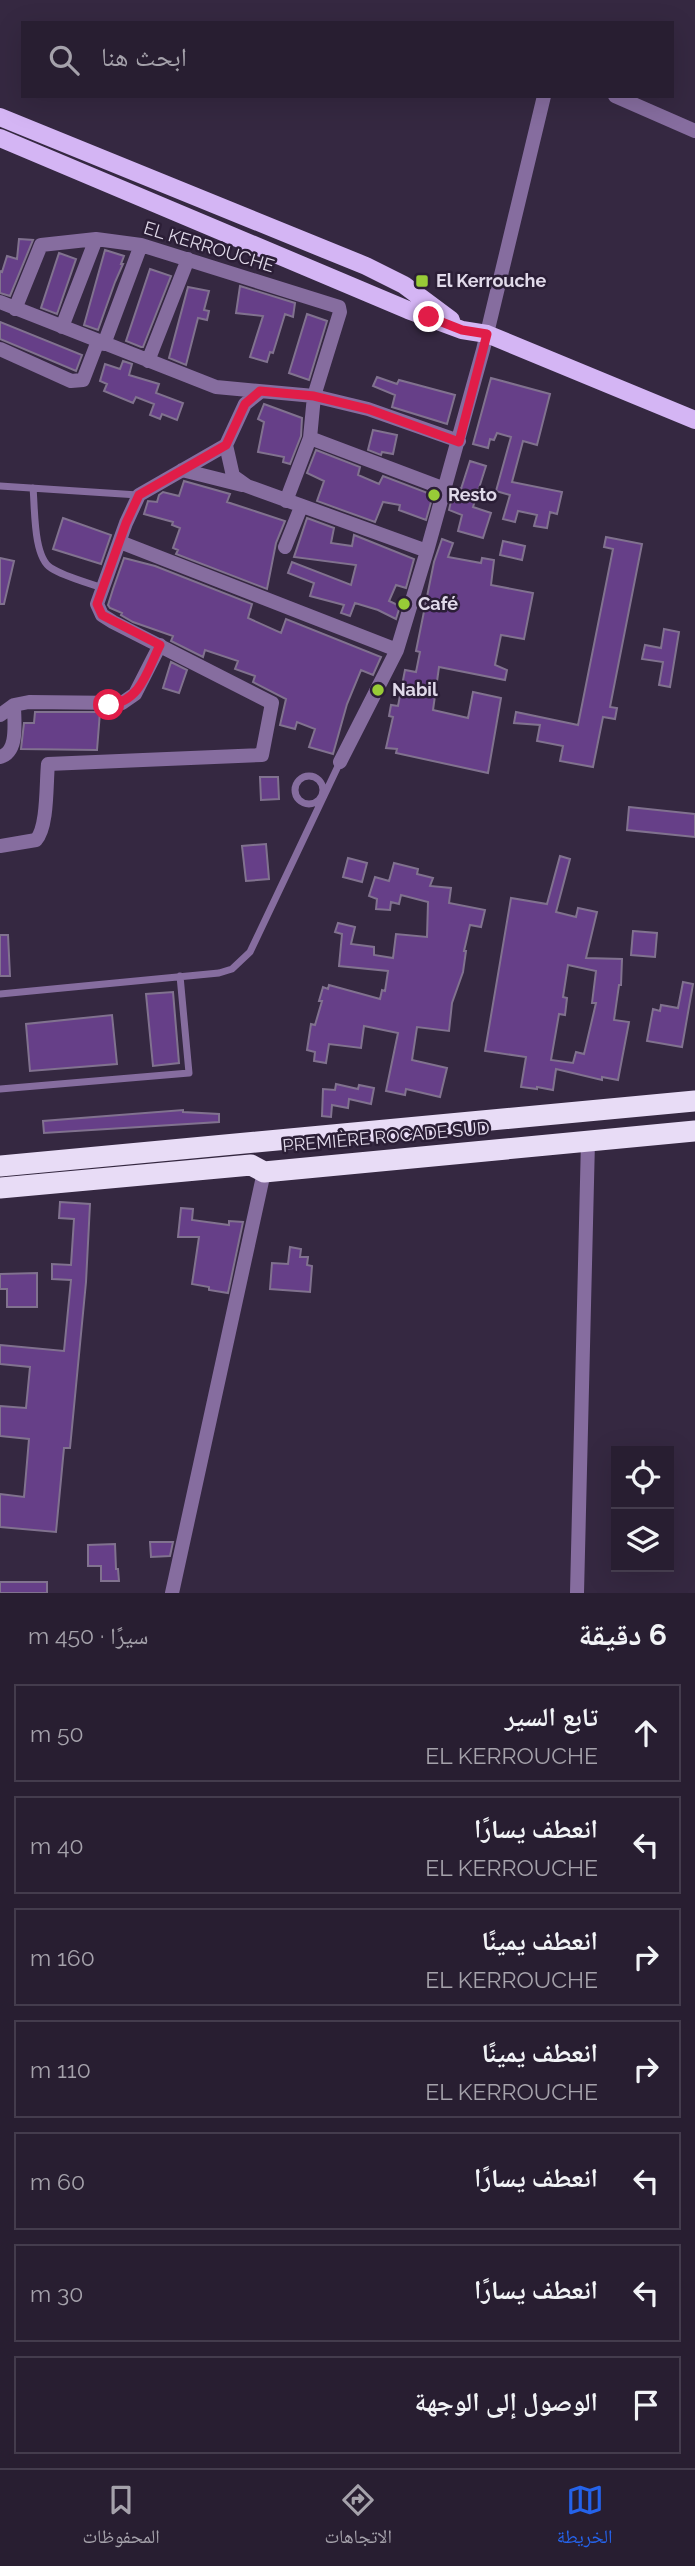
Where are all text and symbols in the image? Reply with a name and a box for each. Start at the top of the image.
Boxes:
search box [21,21,674,98]
icon: search [45,41,83,79]
text: ابحث هنا [101,42,187,72]
street label: EL KERROUCHE [141,217,277,276]
place label: El Kerrouche [436,270,546,291]
marker: El Kerrouche [414,273,430,289]
route end [413,301,444,332]
place label: Resto [448,484,497,505]
marker: Resto [426,487,442,503]
place label: Café [418,593,458,614]
marker: Café [396,596,412,612]
place label: Nabil [392,679,438,700]
marker: Nabil [370,682,386,698]
route start [93,689,124,720]
street label: PREMIÈRE ROCADE SUD [281,1116,491,1156]
map controls [611,1446,674,1572]
button: locate [611,1446,674,1509]
button: layers [611,1509,674,1572]
text: 6 دقيقة [579,1617,667,1652]
text: سيرًا · 450 m [28,1622,148,1649]
text: تابع السير [505,1702,598,1732]
icon: ahead [627,1714,665,1752]
text: 50 m [30,1720,84,1747]
text: EL KERROUCHE [425,1742,598,1769]
text: انعطف يسارًا [474,1814,598,1844]
icon: left [627,1826,665,1864]
text: 40 m [30,1832,84,1859]
text: EL KERROUCHE [425,1854,598,1881]
text: انعطف يمينًا [481,1926,598,1956]
icon: right [627,1938,665,1976]
text: 160 m [30,1944,95,1971]
text: EL KERROUCHE [425,1966,598,1993]
text: انعطف يمينًا [481,2038,598,2068]
icon: right [627,2050,665,2088]
text: 110 m [30,2056,91,2083]
text: EL KERROUCHE [425,2078,598,2105]
icon: left [627,2162,665,2200]
text: انعطف يسارًا [474,2163,598,2193]
text: 60 m [30,2168,85,2195]
icon: left [627,2274,665,2312]
text: انعطف يسارًا [474,2275,598,2305]
text: 30 m [30,2280,83,2307]
icon: arrive [627,2386,665,2424]
text: الوصول إلى الوجهة [415,2387,598,2417]
tab: المحفوظات [82,2481,160,2555]
tab: الاتجاهات [324,2481,392,2555]
tab: الخريطة [557,2481,613,2555]

